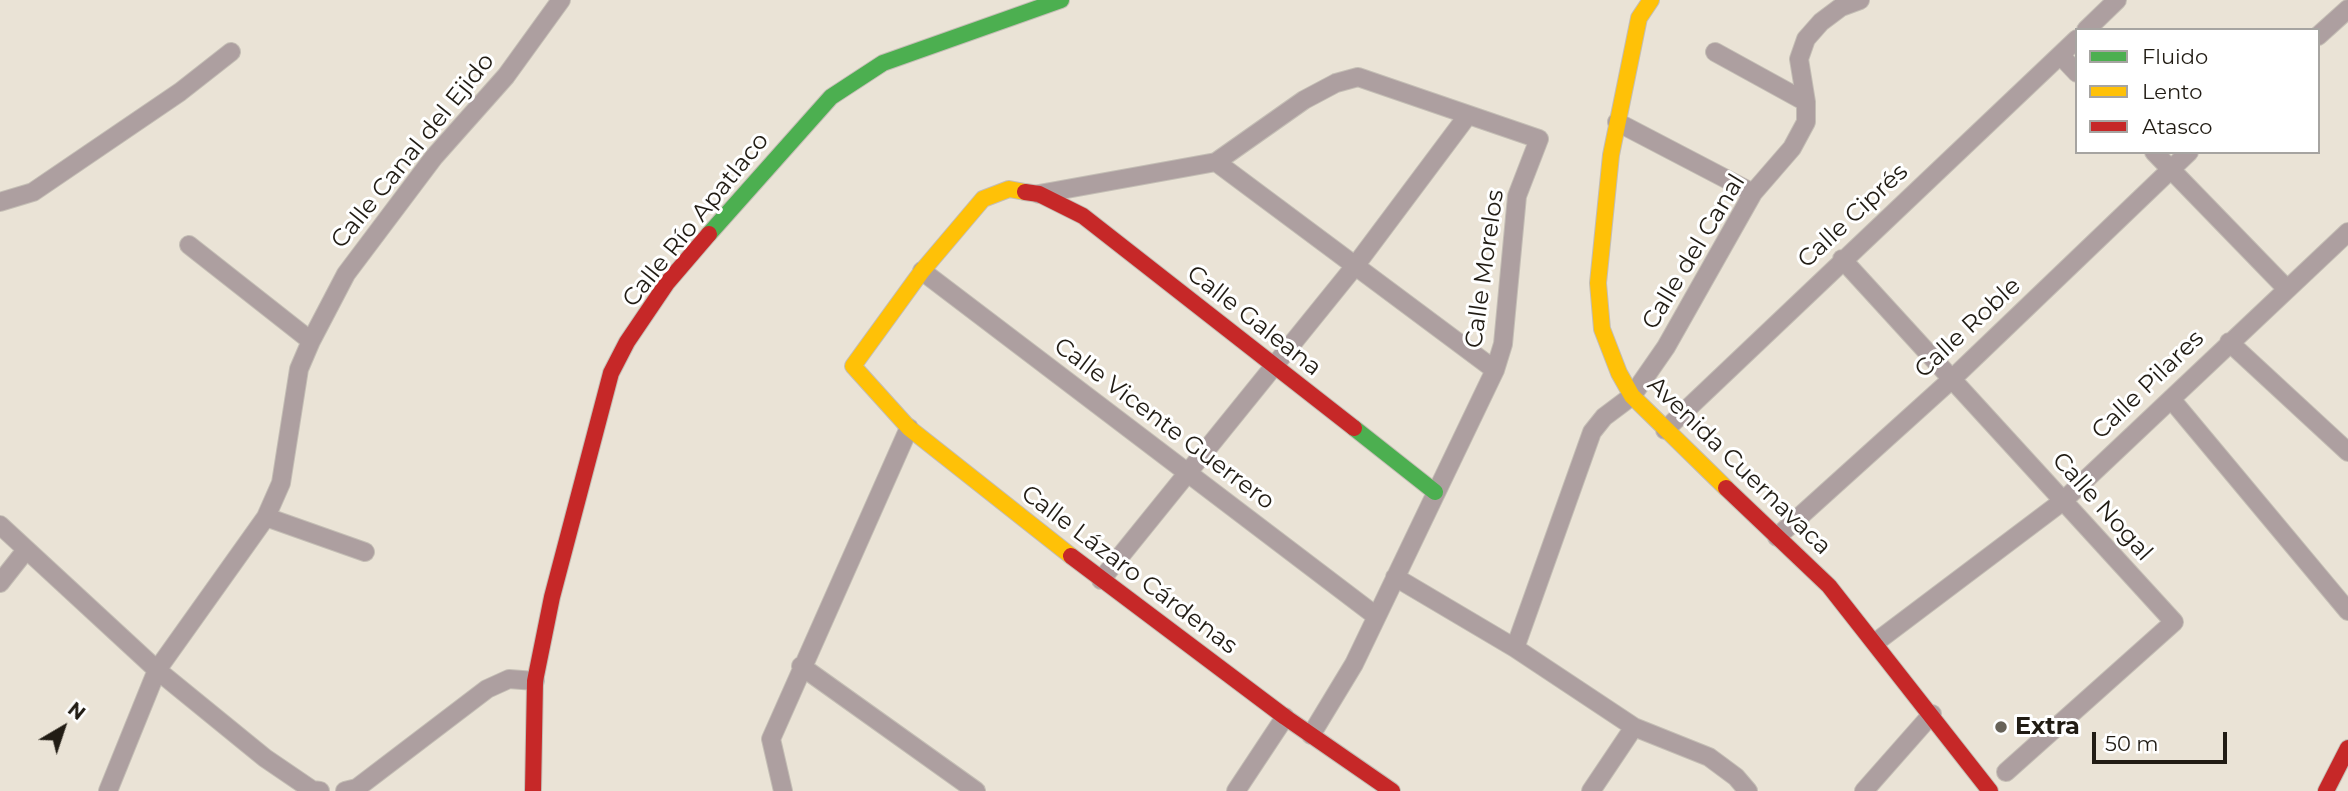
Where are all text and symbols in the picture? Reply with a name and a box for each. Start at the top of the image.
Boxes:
legend [2075,28,2320,154]
text: Fluido [2142,44,2208,69]
street label: Calle Canal del Ejido [325,48,501,254]
text: Lento [2142,79,2202,104]
text: Atasco [2142,114,2213,139]
street label: Calle Río Apatlaco [617,127,775,313]
street label: Calle Ciprés [1792,158,1914,274]
street label: Calle del Canal [1636,169,1752,335]
street label: Calle Morelos [1460,188,1510,350]
street label: Calle Galeana [1181,260,1327,382]
street label: Calle Roble [1909,272,2027,384]
street label: Calle Pilares [2086,324,2210,446]
street label: Calle Vicente Guerrero [1048,332,1280,516]
street label: Avenida Cuernavaca [1641,371,1837,561]
street label: Calle Nogal [2046,447,2158,567]
street label: Calle Lázaro Cárdenas [1015,479,1243,661]
north arrow [28,693,98,763]
text: N [63,698,90,725]
place label: Extra [2015,713,2080,741]
scale bar [2096,718,2231,762]
marker: Extra [1993,719,2009,735]
text: 50 m [2105,731,2159,756]

